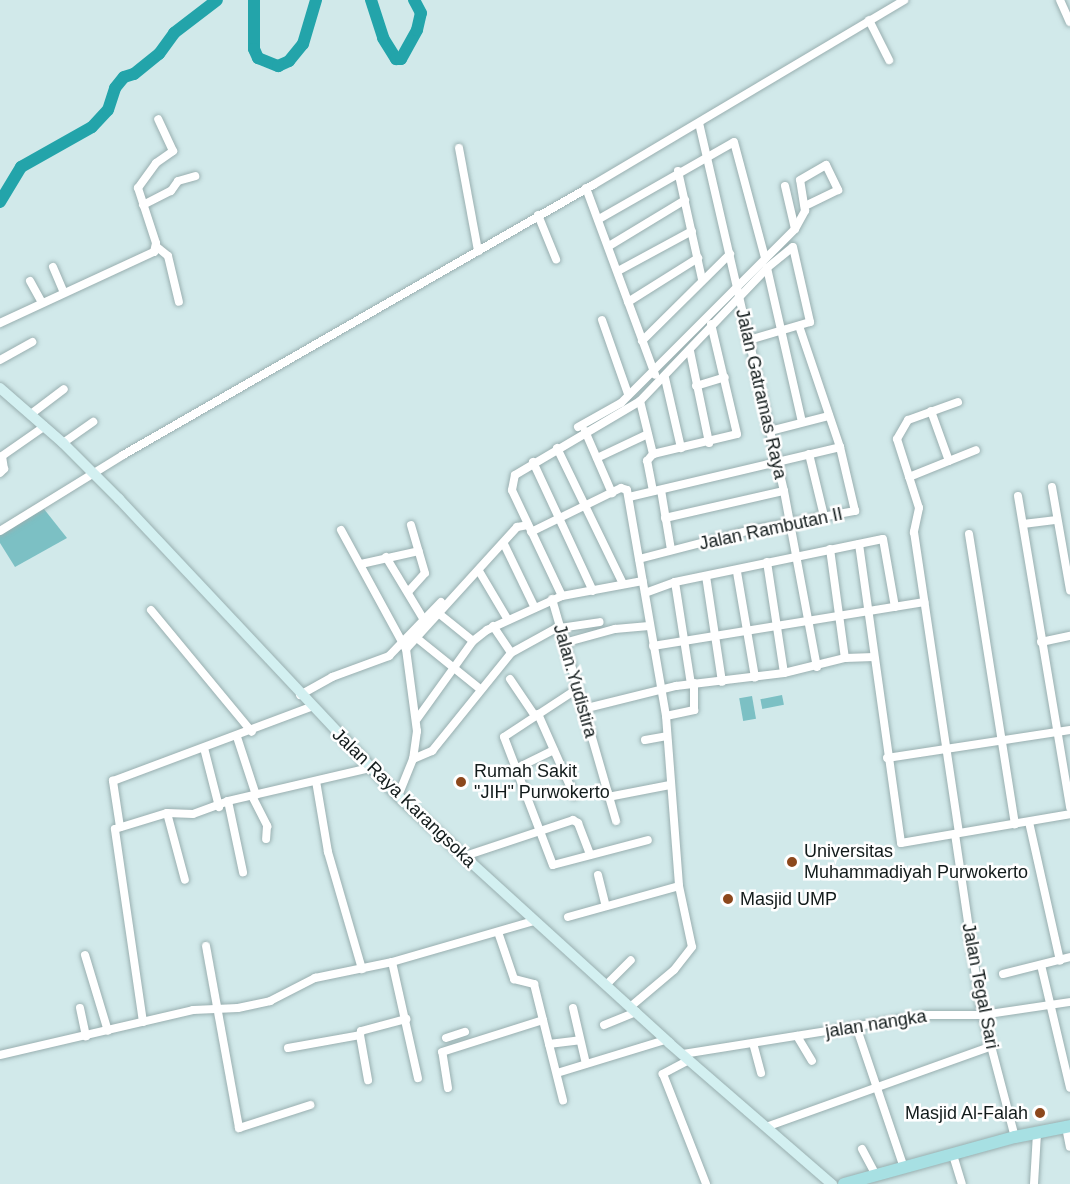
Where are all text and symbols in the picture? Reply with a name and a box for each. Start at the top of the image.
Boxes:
street label: Jalan Gatramas Raya [731,307,791,481]
street label: Jalan Rambutan II [697,503,845,555]
street label: Jalan.Yudistira [548,622,602,740]
street label: Jalan Raya Karangsoka [328,724,480,872]
place label: Rumah Sakit "JIH" Purwokerto [474,761,610,804]
marker: Rumah Sakit "JIH" Purwokerto [452,773,470,791]
place label: Universitas Muhammadiyah Purwokerto [804,841,1028,884]
marker: Universitas Muhammadiyah Purwokerto [785,855,799,869]
place label: Masjid UMP [740,888,837,910]
marker: Masjid UMP [721,892,735,906]
street label: Jalan Tegal Sari [957,921,1003,1051]
street label: jalan nangka [824,1005,928,1043]
place label: Masjid Al-Falah [904,1102,1028,1124]
marker: Masjid Al-Falah [1033,1106,1047,1120]

